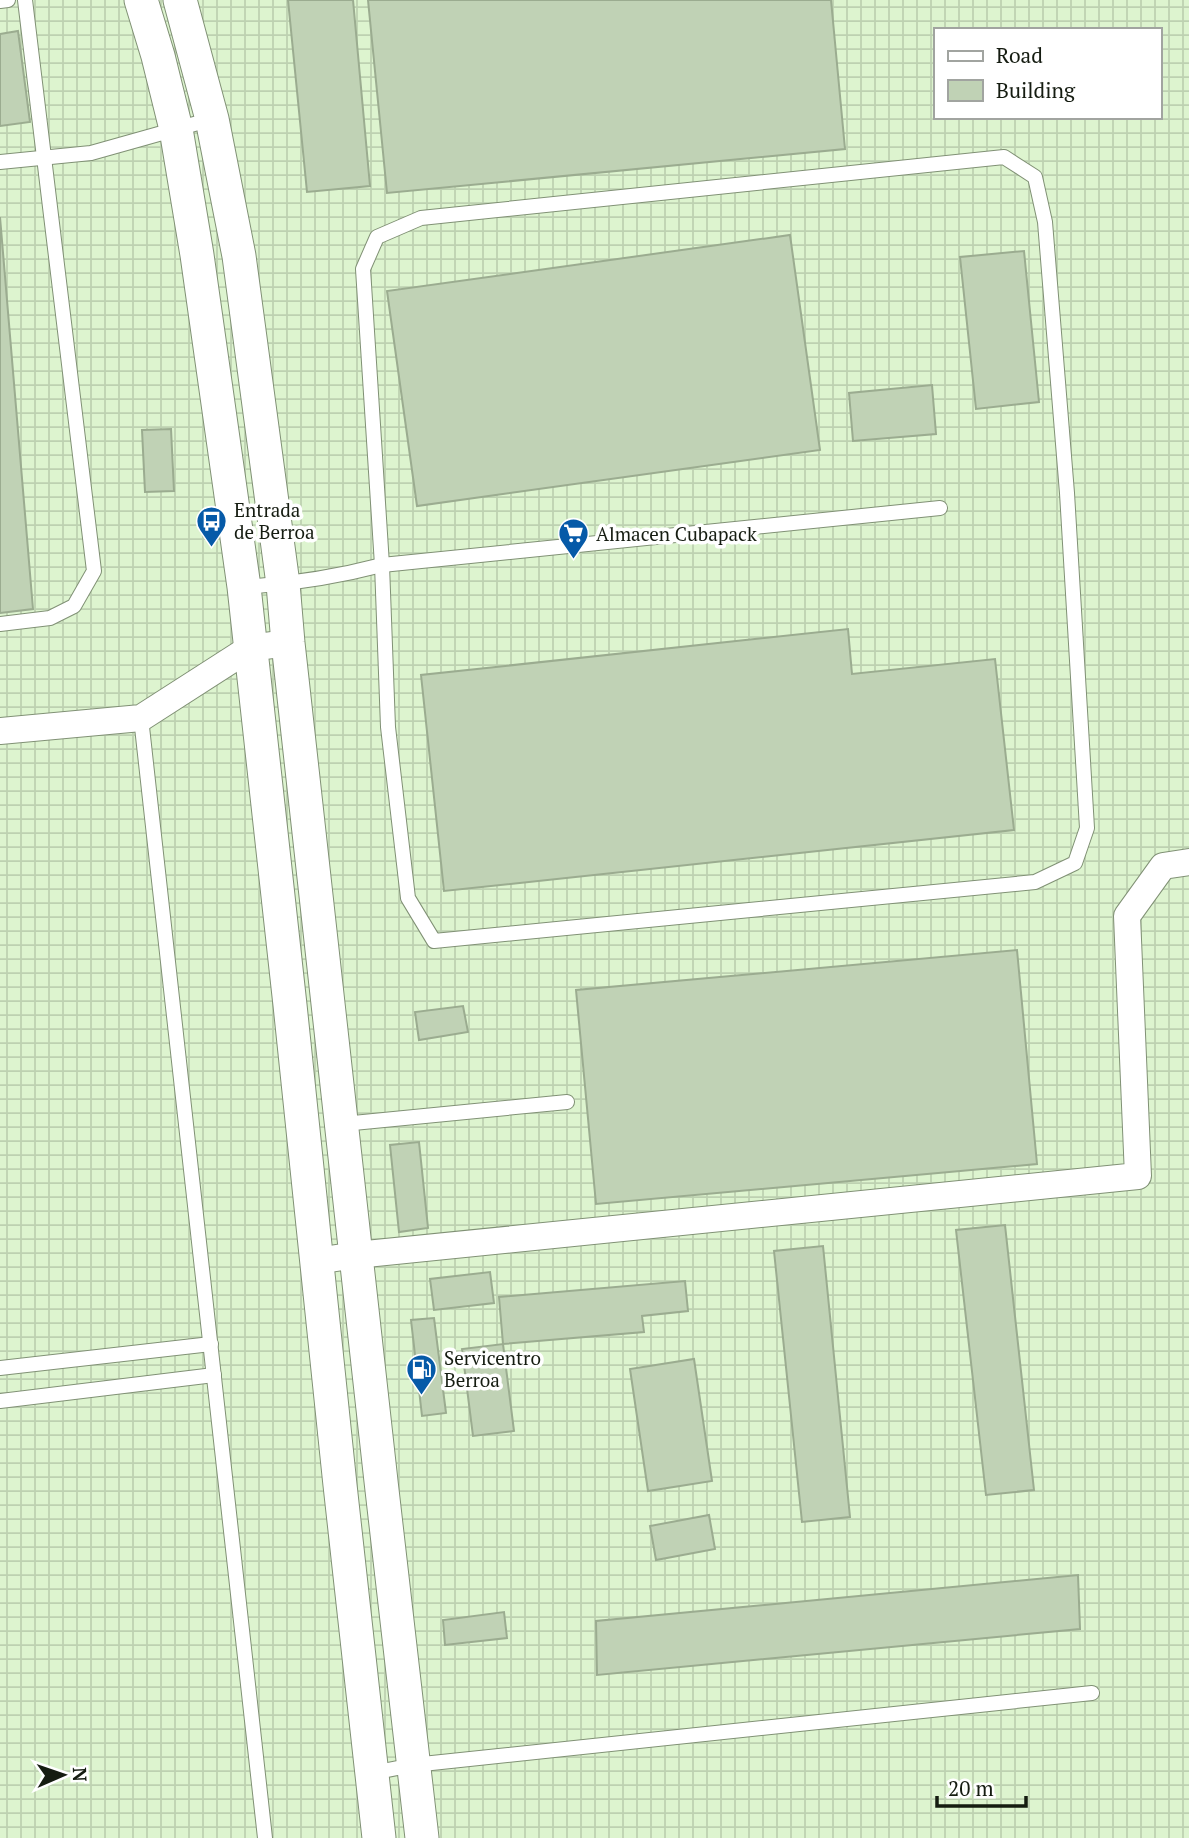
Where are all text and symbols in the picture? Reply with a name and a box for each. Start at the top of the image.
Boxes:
legend [934,28,1161,119]
text: Road [996,41,1043,69]
text: Building [996,76,1076,104]
place label: Entrada de Berroa [234,497,315,544]
bus stop icon: Entrada de Berroa [194,504,228,548]
supermarket icon: Almacen Cubapack [556,517,590,561]
place label: Almacen Cubapack [596,521,757,546]
place label: Servicentro Berroa [444,1345,541,1392]
fuel station icon: Servicentro Berroa [404,1352,438,1396]
north arrow [28,1740,98,1810]
scale bar [937,1764,1026,1808]
text: N [68,1767,93,1783]
text: 20 m [948,1774,994,1802]

